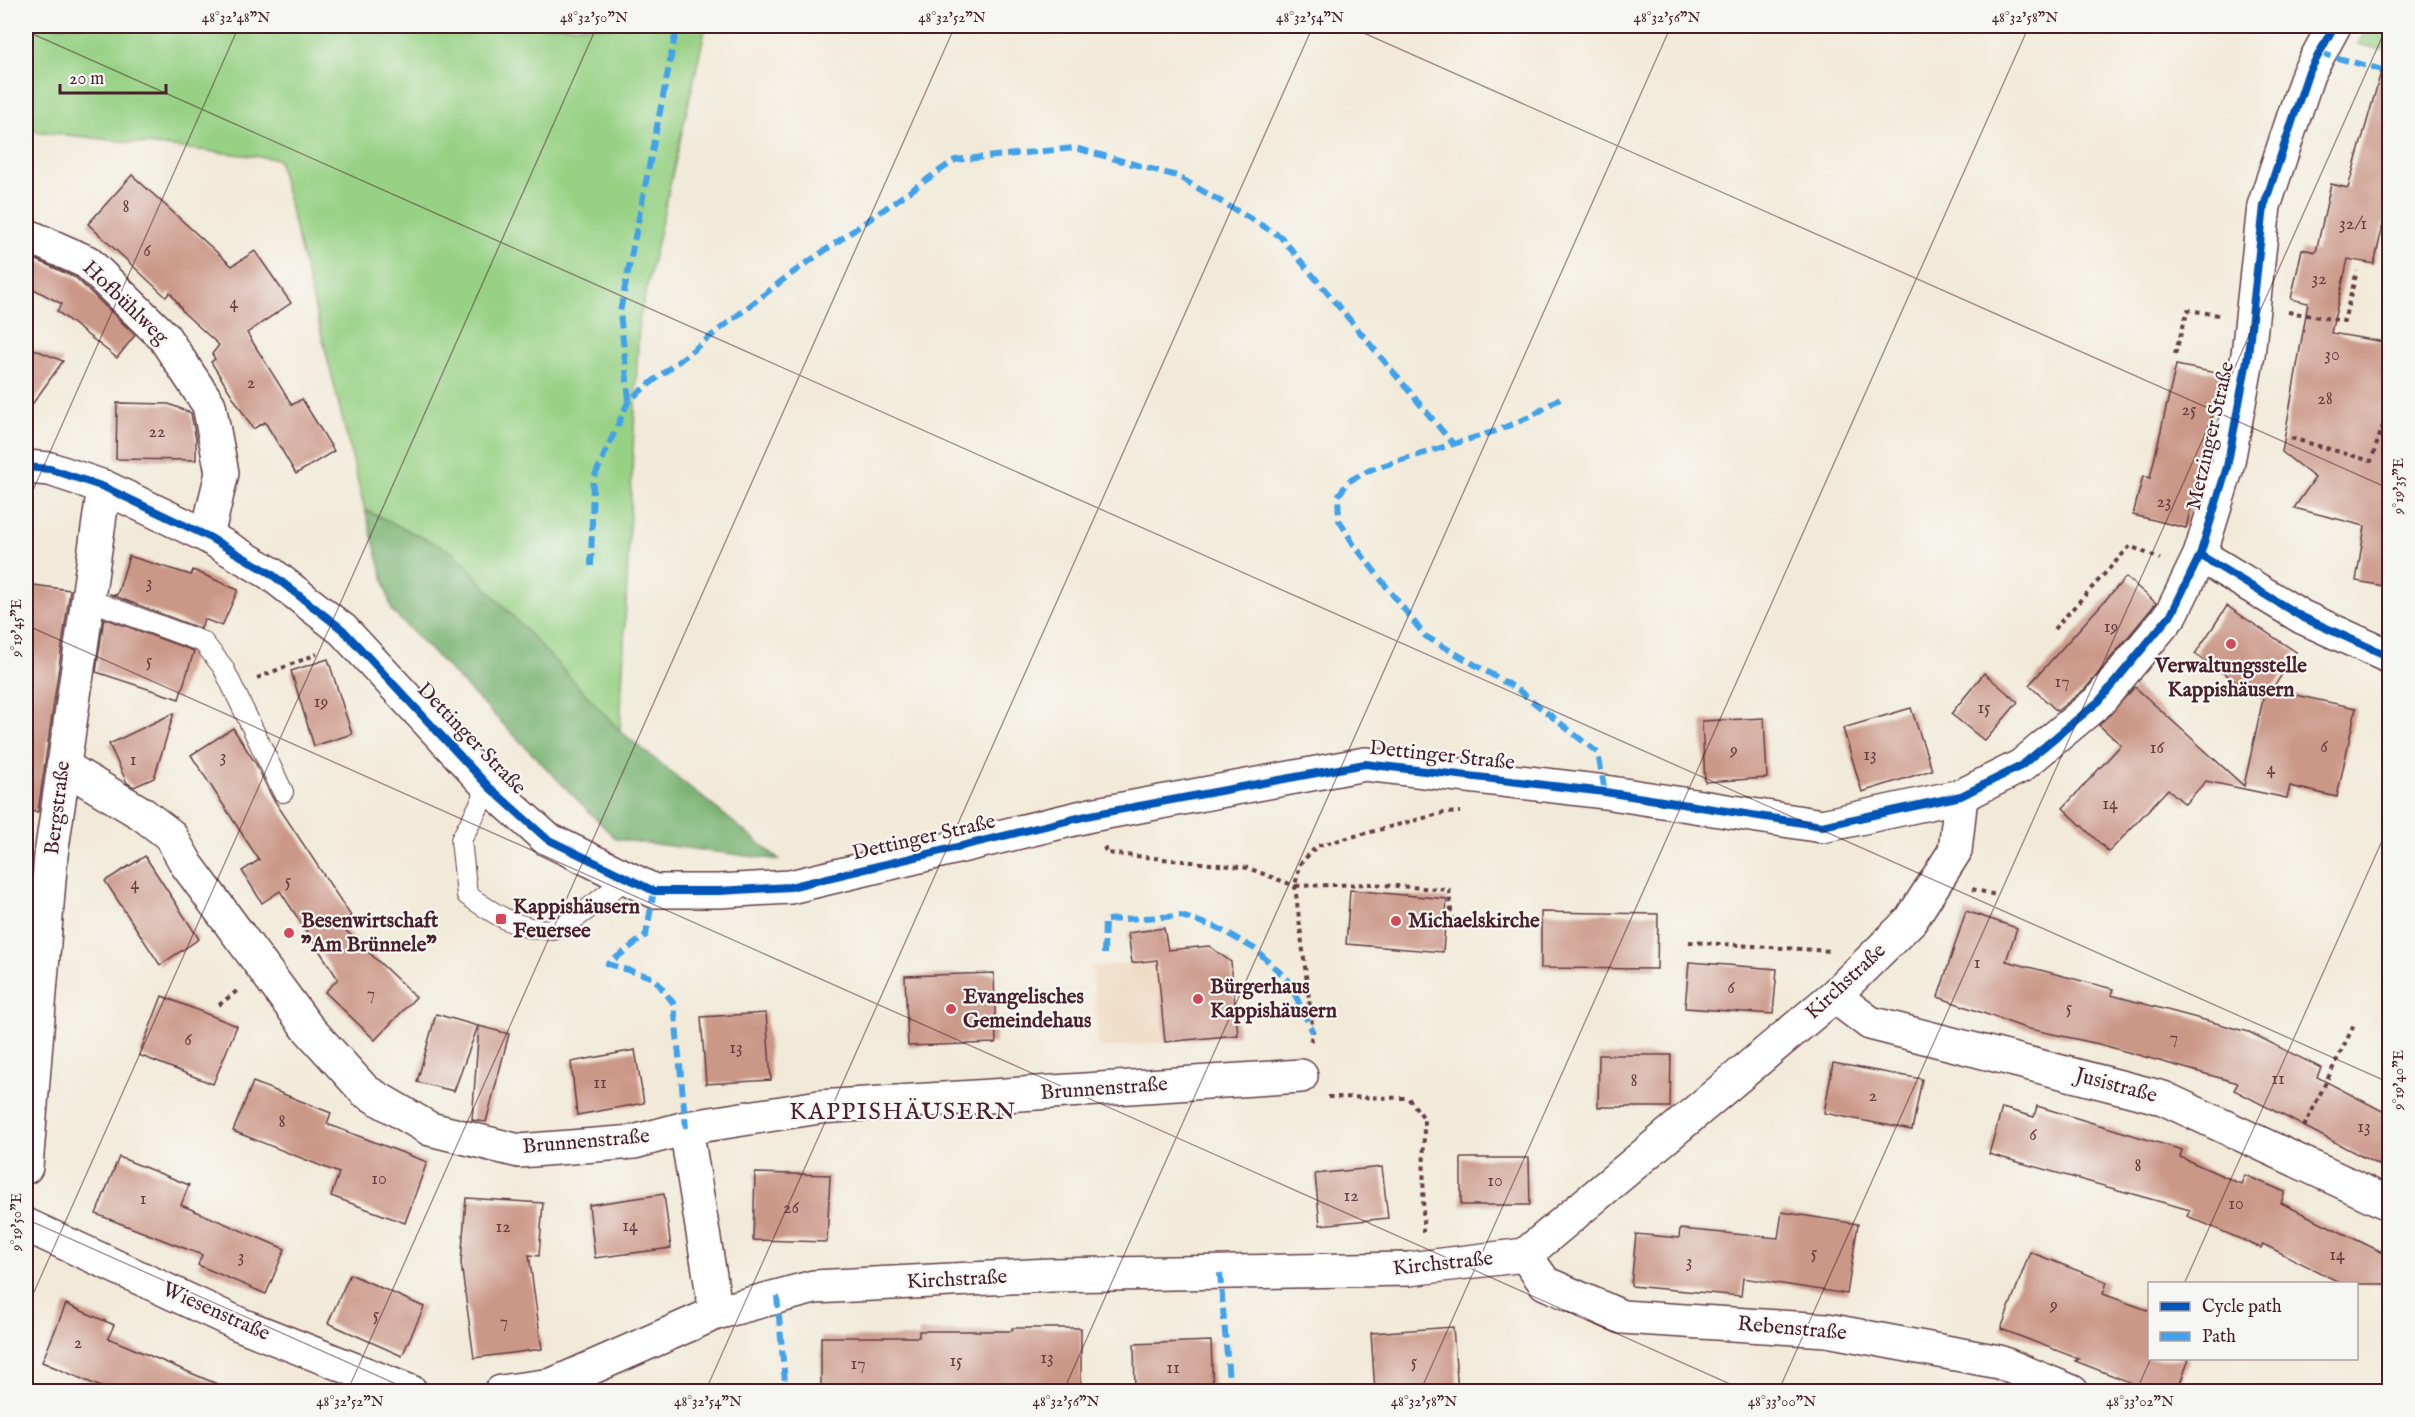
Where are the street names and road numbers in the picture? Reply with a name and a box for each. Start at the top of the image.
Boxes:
street label: Hofbühlweg [76,255,174,351]
street label: Metzinger Straße [2181,359,2241,513]
street label: Dettinger Straße [410,677,532,801]
street label: Dettinger Straße [1368,735,1517,777]
street label: Bergstraße [39,759,77,857]
street label: Dettinger Straße [850,808,999,868]
street label: Kirchstraße [1800,938,1892,1026]
street label: Jusistraße [2070,1062,2160,1110]
street label: Brunnenstraße [1039,1071,1169,1107]
street label: Brunnenstraße [521,1123,651,1161]
street label: Kirchstraße [1392,1245,1495,1283]
street label: Kirchstraße [906,1264,1008,1296]
street label: Wiesenstraße [158,1276,274,1348]
street label: Rebenstraße [1736,1311,1848,1347]

